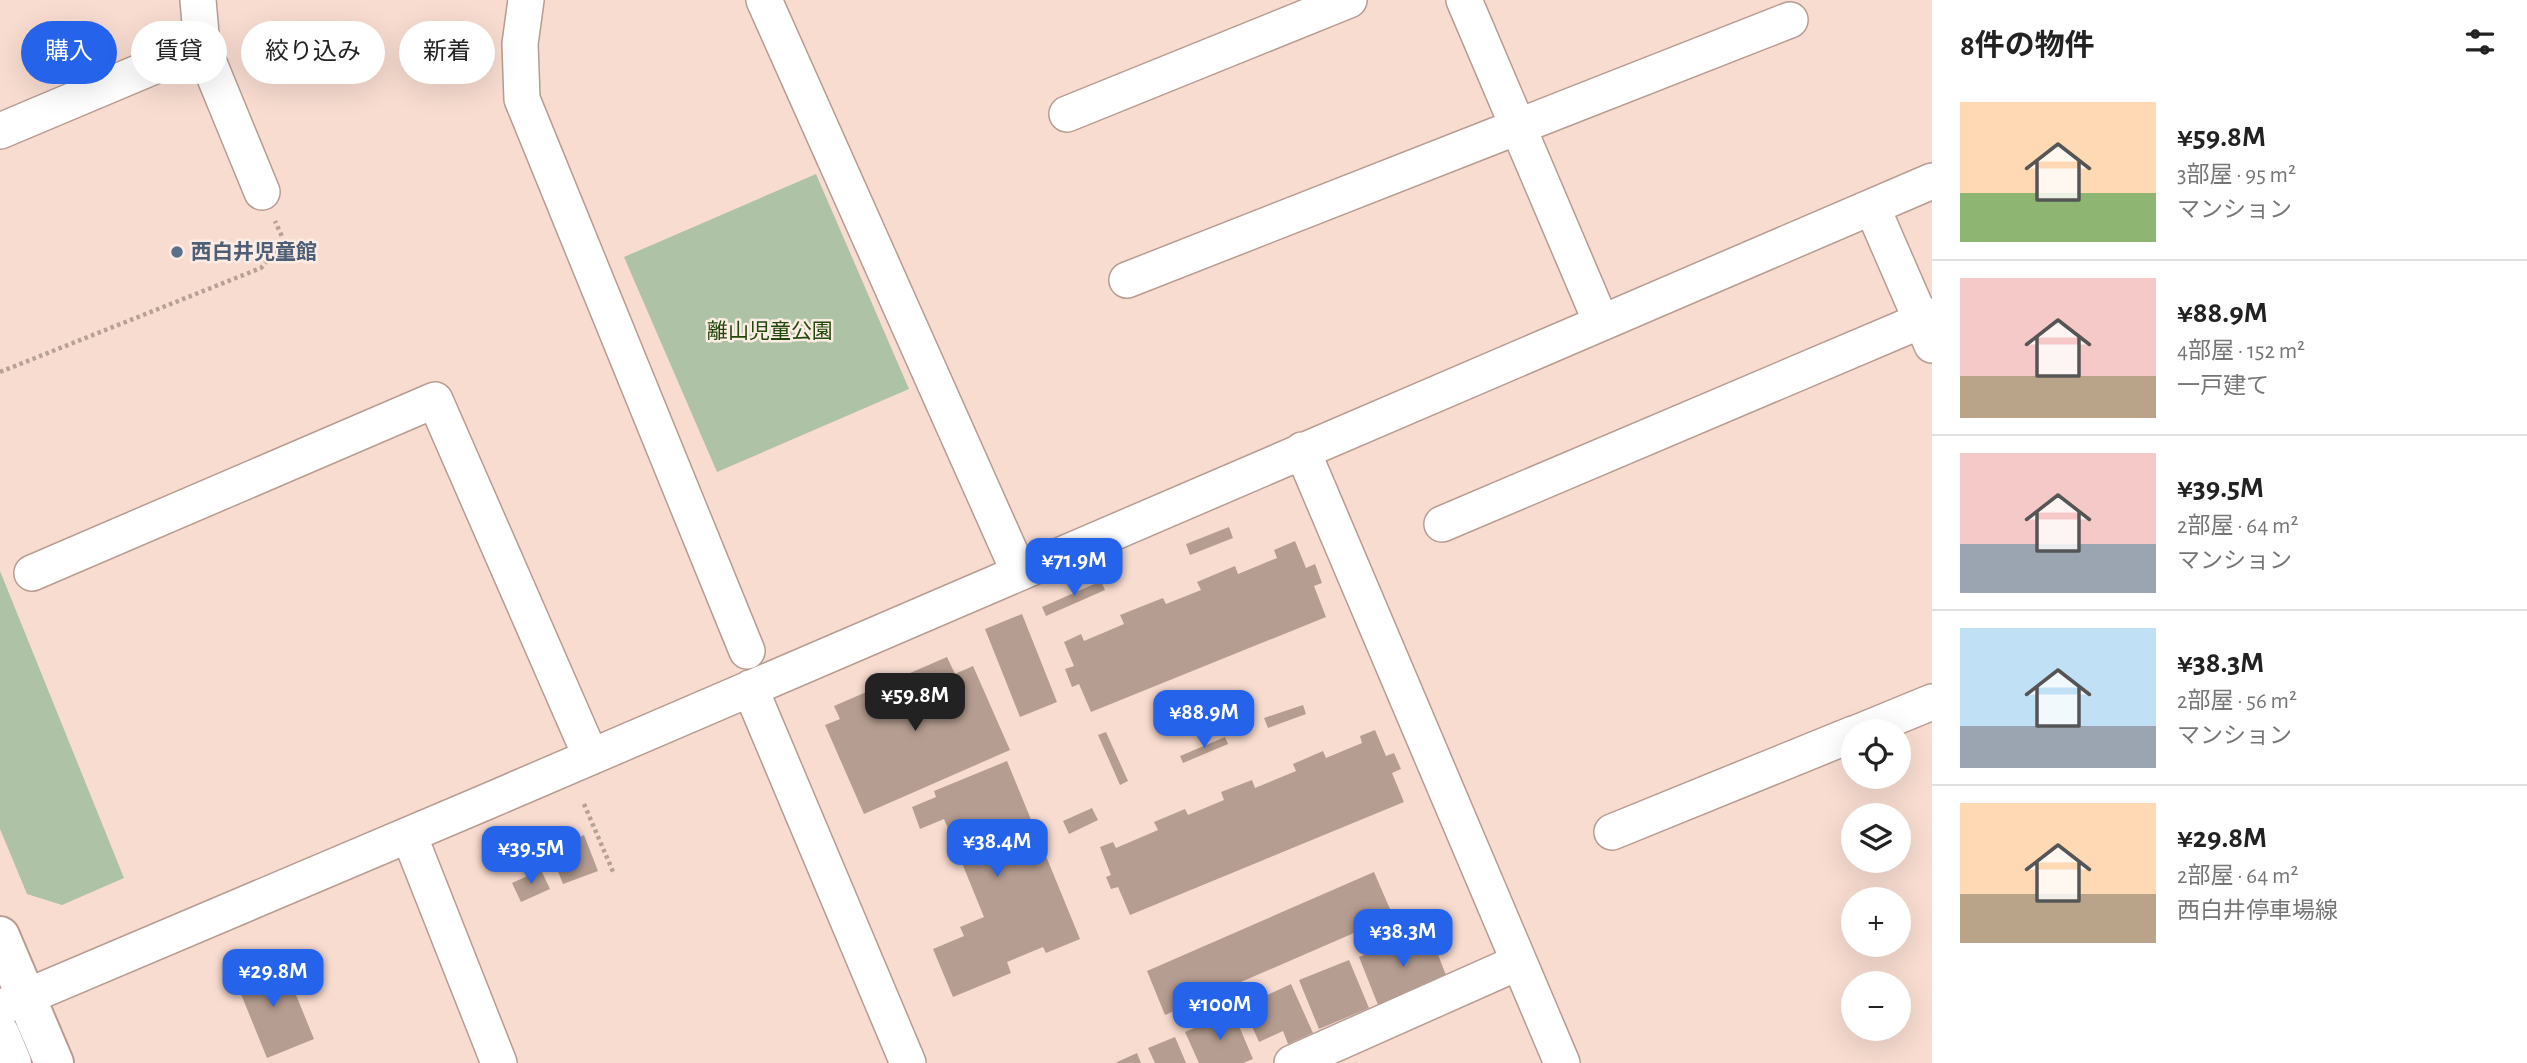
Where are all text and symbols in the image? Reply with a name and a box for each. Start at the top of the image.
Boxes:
chip: 購入 [21,21,117,84]
chip: 賃貸 [131,21,227,84]
chip: 絞り込み [241,21,385,84]
chip: 新着 [399,21,495,84]
icon: filters [2461,23,2499,61]
text: 8件の物件 [1960,31,2095,61]
text: ¥59.8M [2177,122,2266,152]
icon: home [2016,130,2100,214]
text: 3部屋 · 95 m² [2177,164,2296,187]
text: マンション [2177,199,2292,222]
place label: 西白井児童館 [191,240,317,263]
marker: 西白井児童館 [169,244,185,260]
text: ¥88.9M [2177,298,2268,328]
icon: home [2016,306,2100,390]
park label: 離山児童公園 [707,320,833,342]
text: 4部屋 · 152 m² [2177,340,2305,363]
text: 一戸建て [2177,375,2269,398]
text: ¥39.5M [2177,473,2264,503]
icon: home [2016,481,2100,565]
text: 2部屋 · 64 m² [2177,515,2298,538]
pin: ¥71.9M [1017,538,1131,598]
text: ¥71.9M [1041,549,1107,572]
text: マンション [2177,550,2292,573]
text: ¥38.3M [2177,648,2264,678]
icon: home [2016,656,2100,740]
pin: ¥59.8M [858,674,972,733]
text: ¥59.8M [881,684,949,707]
pin: ¥88.9M [1147,690,1261,750]
text: 2部屋 · 56 m² [2177,690,2297,713]
text: ¥88.9M [1169,701,1239,724]
map controls [1841,719,1911,1041]
button: locate [1841,719,1911,789]
text: マンション [2177,725,2292,748]
button: layers [1841,803,1911,873]
pin: ¥38.4M [940,820,1054,879]
text: ¥29.8M [2177,823,2267,853]
pin: ¥39.5M [474,826,588,886]
text: ¥38.4M [963,830,1031,853]
icon: home [2016,831,2100,915]
text: ¥39.5M [498,837,564,860]
text: 2部屋 · 64 m² [2177,865,2298,888]
button: + [1841,887,1911,957]
text: 西白井停車場線 [2177,900,2338,923]
pin: ¥38.3M [1346,909,1460,969]
text: ¥38.3M [1370,920,1436,943]
pin: ¥29.8M [216,950,330,1009]
text: ¥29.8M [239,960,307,983]
button: − [1841,971,1911,1041]
pin: ¥100M [1171,982,1269,1042]
text: ¥100M [1189,993,1251,1016]

